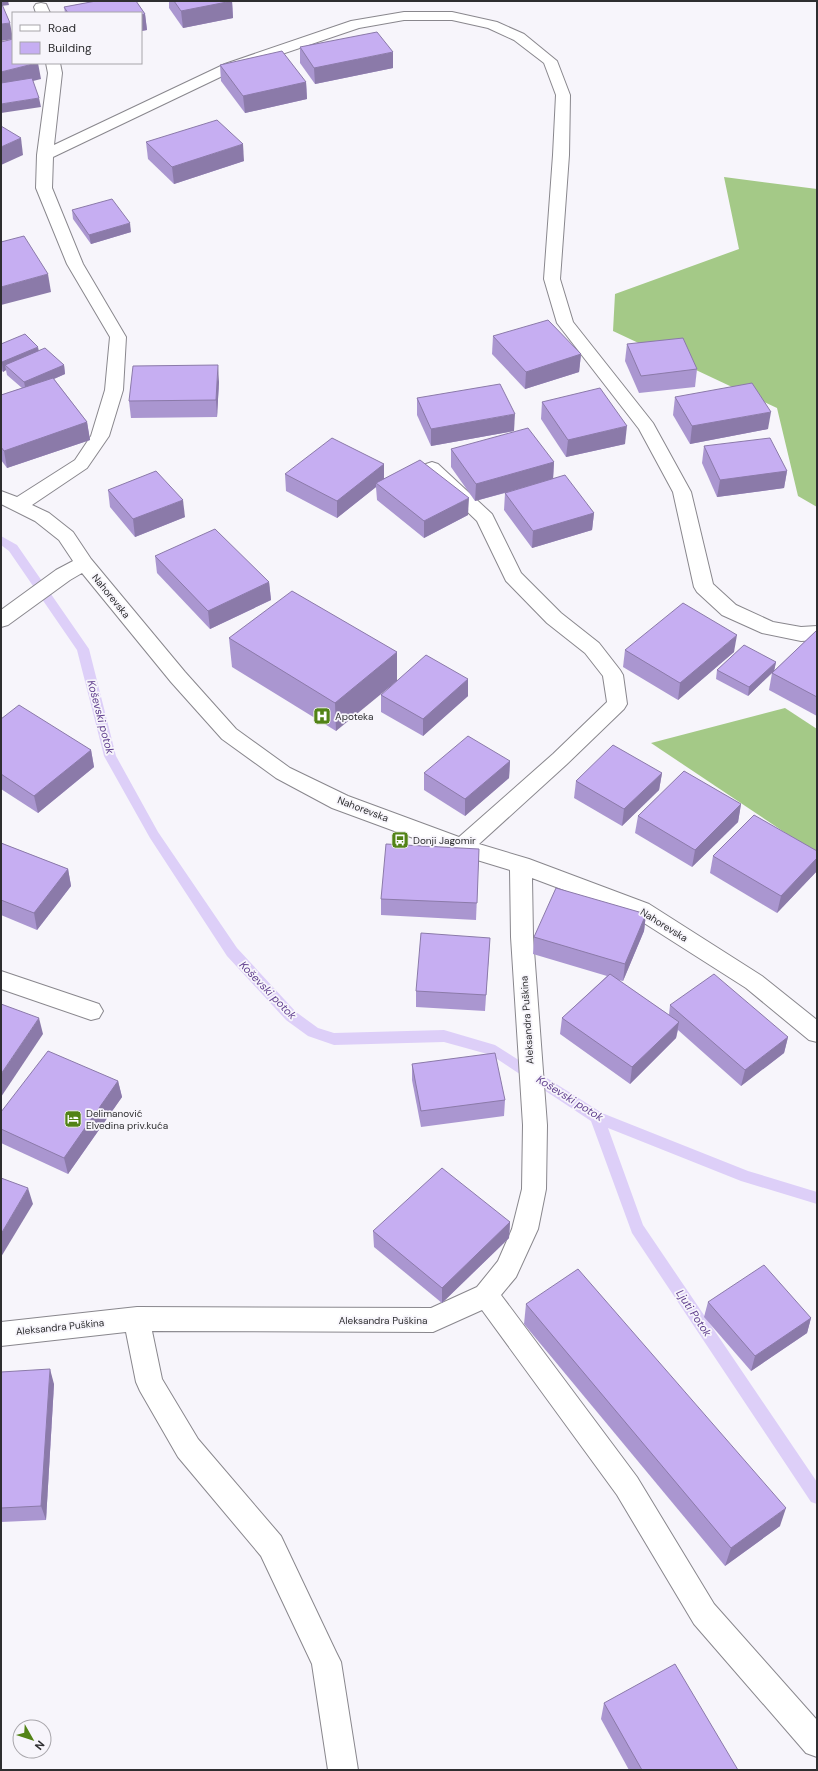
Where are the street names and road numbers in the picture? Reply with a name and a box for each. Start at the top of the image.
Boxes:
street label: Nahorevska [89,571,133,621]
street label: Nahorevska [336,793,390,825]
street label: Nahorevska [638,905,690,945]
street label: Aleksandra Puškina [517,975,537,1065]
street label: Aleksandra Puškina [339,1314,427,1327]
street label: Aleksandra Puškina [15,1316,105,1338]

